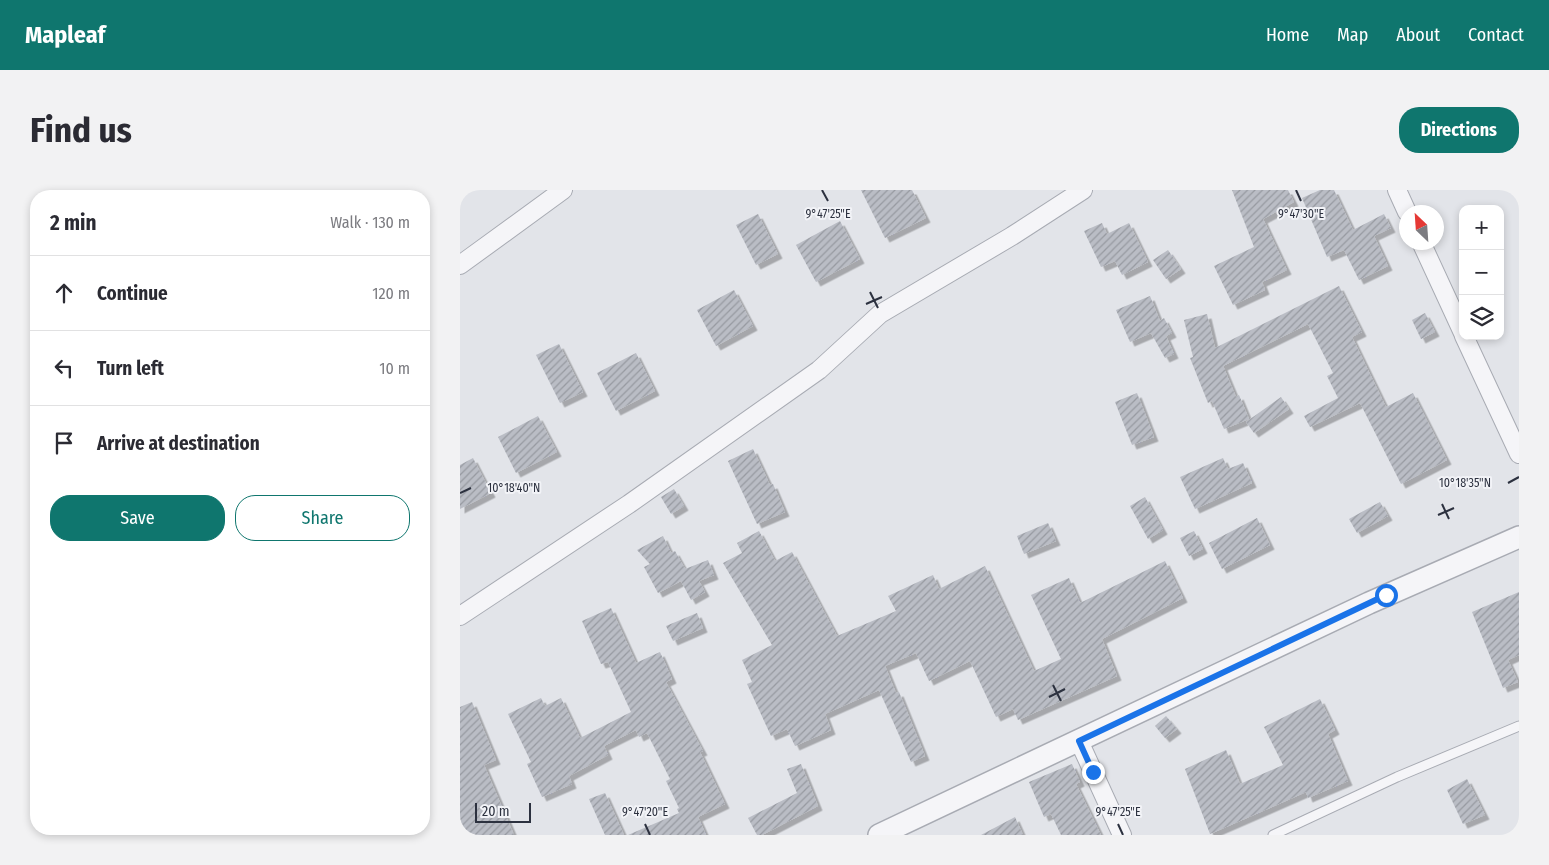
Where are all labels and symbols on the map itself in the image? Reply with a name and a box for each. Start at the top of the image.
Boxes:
north arrow [1399,205,1444,250]
text: 9°47'25"E [805,207,851,221]
text: 9°47'30"E [1278,207,1324,221]
text: 10°18'35"N [1439,476,1491,490]
text: 10°18'40"N [488,481,540,495]
route start [1375,584,1398,607]
route end [1082,761,1105,784]
scale bar [475,800,531,823]
text: 9°47'20"E [622,805,668,819]
text: 9°47'25"E [1095,805,1141,819]

